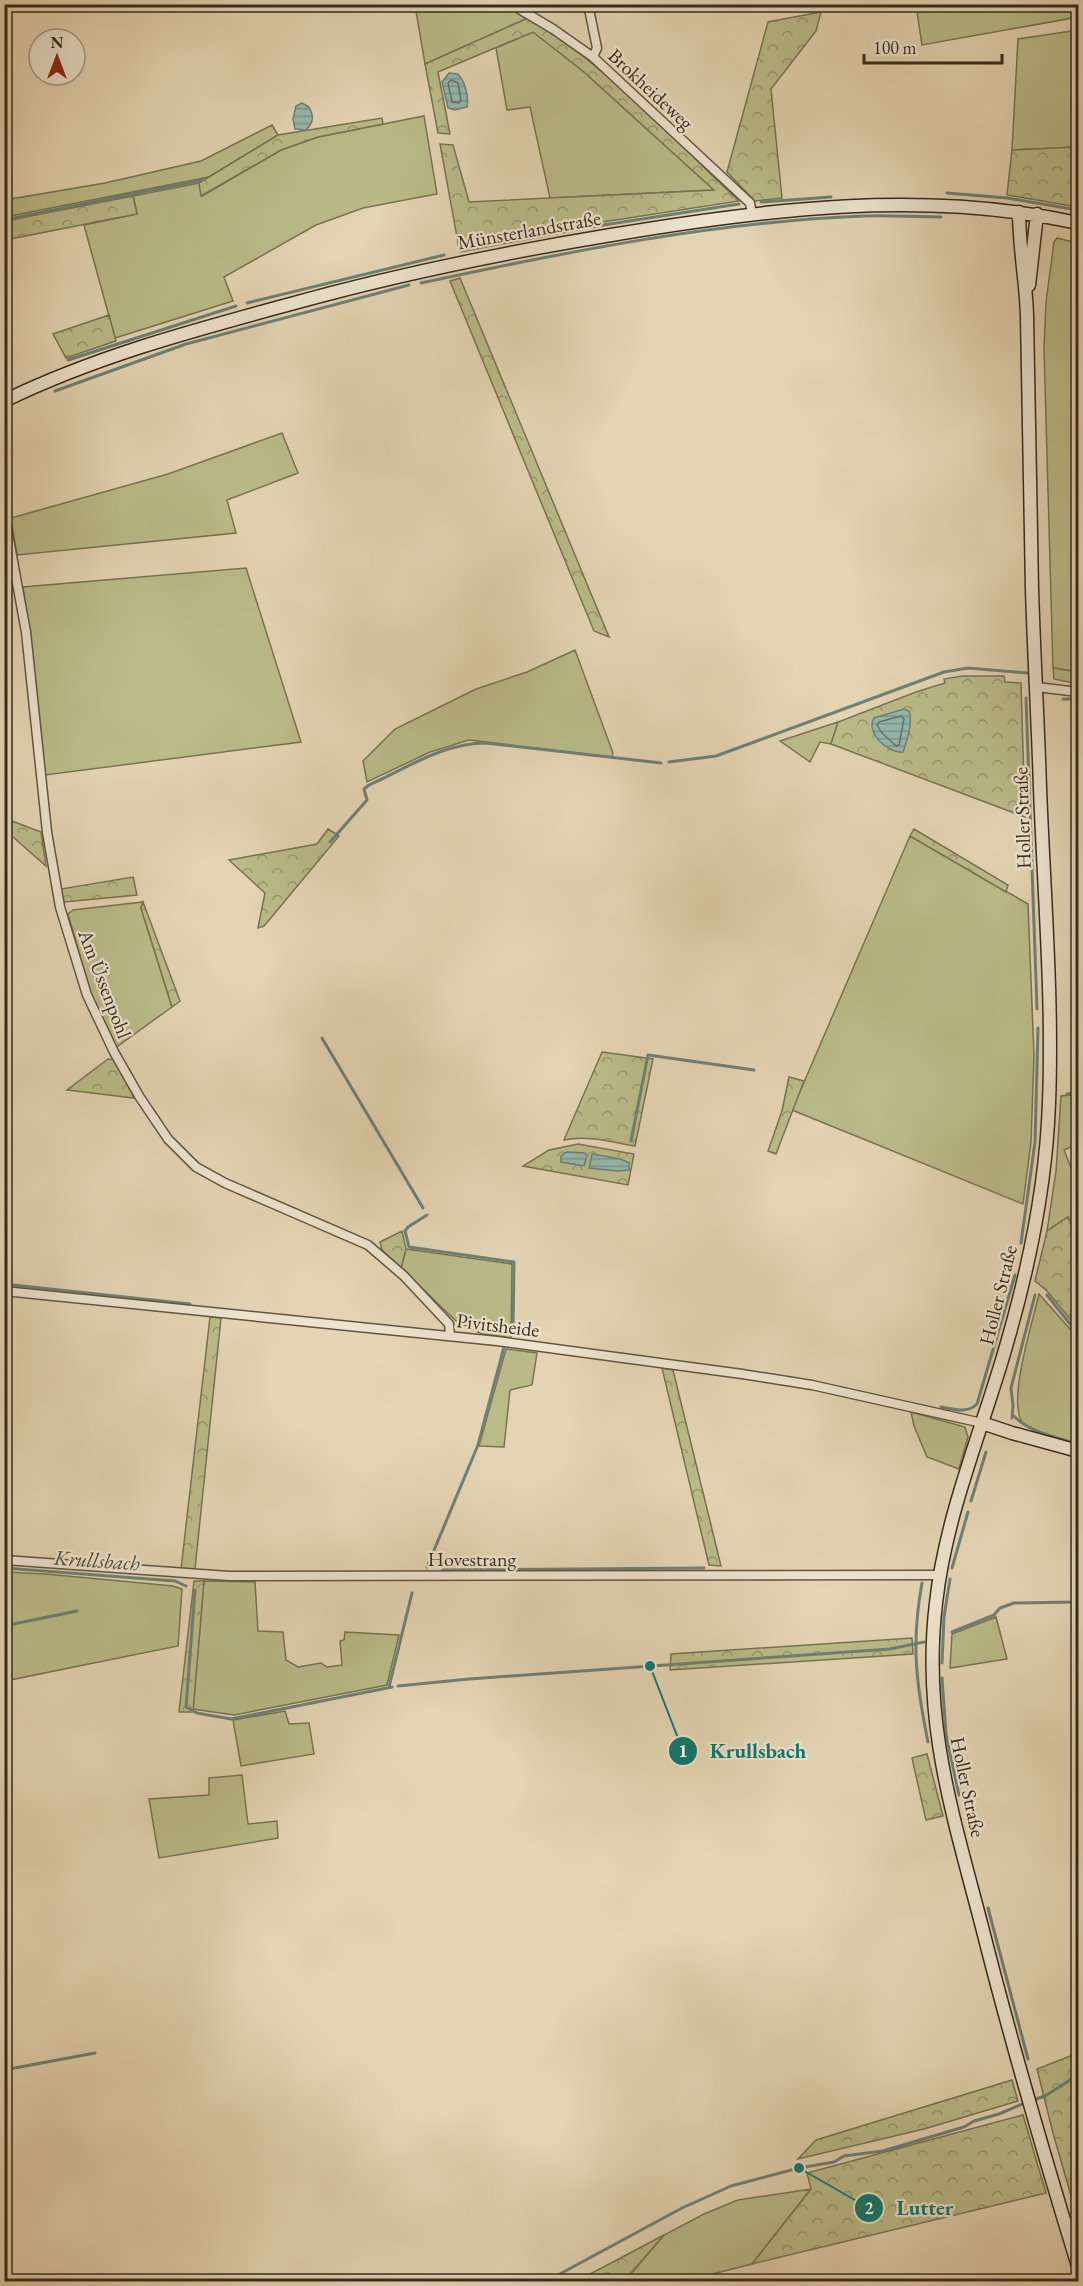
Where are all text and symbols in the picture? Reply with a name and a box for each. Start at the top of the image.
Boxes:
north arrow [27,27,87,87]
scale bar [864,27,1002,65]
text: N [51,32,64,53]
text: 100 m [873,36,917,59]
street label: Brokheideweg [603,43,700,136]
street label: Münsterlandstraße [455,205,603,255]
street label: Holler Straße [1007,766,1037,869]
street label: Am Üssenpohl [72,925,138,1042]
street label: Holler Straße [973,1242,1023,1348]
street label: Pivitsheide [455,1307,541,1343]
water label: Krullsbach [52,1543,141,1576]
street label: Hovestrang [428,1546,517,1572]
callout: Krullsbach [668,1731,818,1770]
street label: Holler Straße [945,1734,991,1840]
text: Krullsbach [710,1737,807,1764]
text: 1 [678,1739,688,1762]
callout: Lutter [854,2188,965,2227]
text: Lutter [896,2194,954,2221]
text: 2 [864,2196,874,2219]

